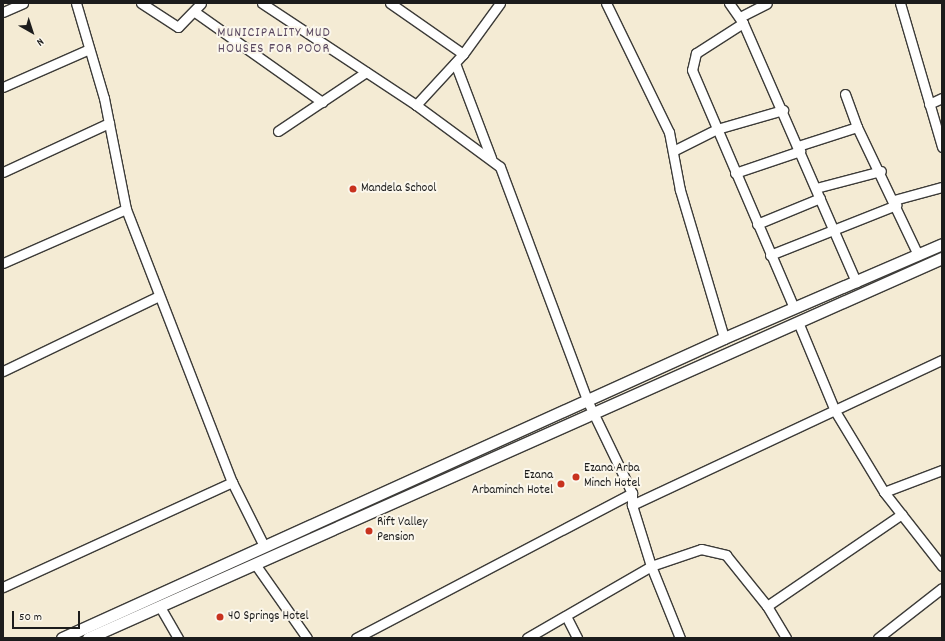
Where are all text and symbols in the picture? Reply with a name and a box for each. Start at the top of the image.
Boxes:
north arrow [12,12,52,52]
district label: MUNICIPALITY MUD HOUSES FOR POOR [217,25,331,58]
text: N [32,33,47,49]
place label: Mandela School [361,181,436,197]
marker: Mandela School [348,184,358,194]
place label: Ezana Arba Minch Hotel [584,462,640,493]
place label: Ezana Arbaminch Hotel [472,469,553,500]
marker: Ezana Arba Minch Hotel [571,472,581,482]
marker: Ezana Arbaminch Hotel [556,479,566,489]
place label: Rift Valley Pension [377,516,428,547]
marker: Rift Valley Pension [364,526,374,536]
scale bar [14,603,82,629]
text: 50 m [19,609,42,626]
place label: 40 Springs Hotel [228,609,309,625]
marker: 40 Springs Hotel [215,612,225,622]

